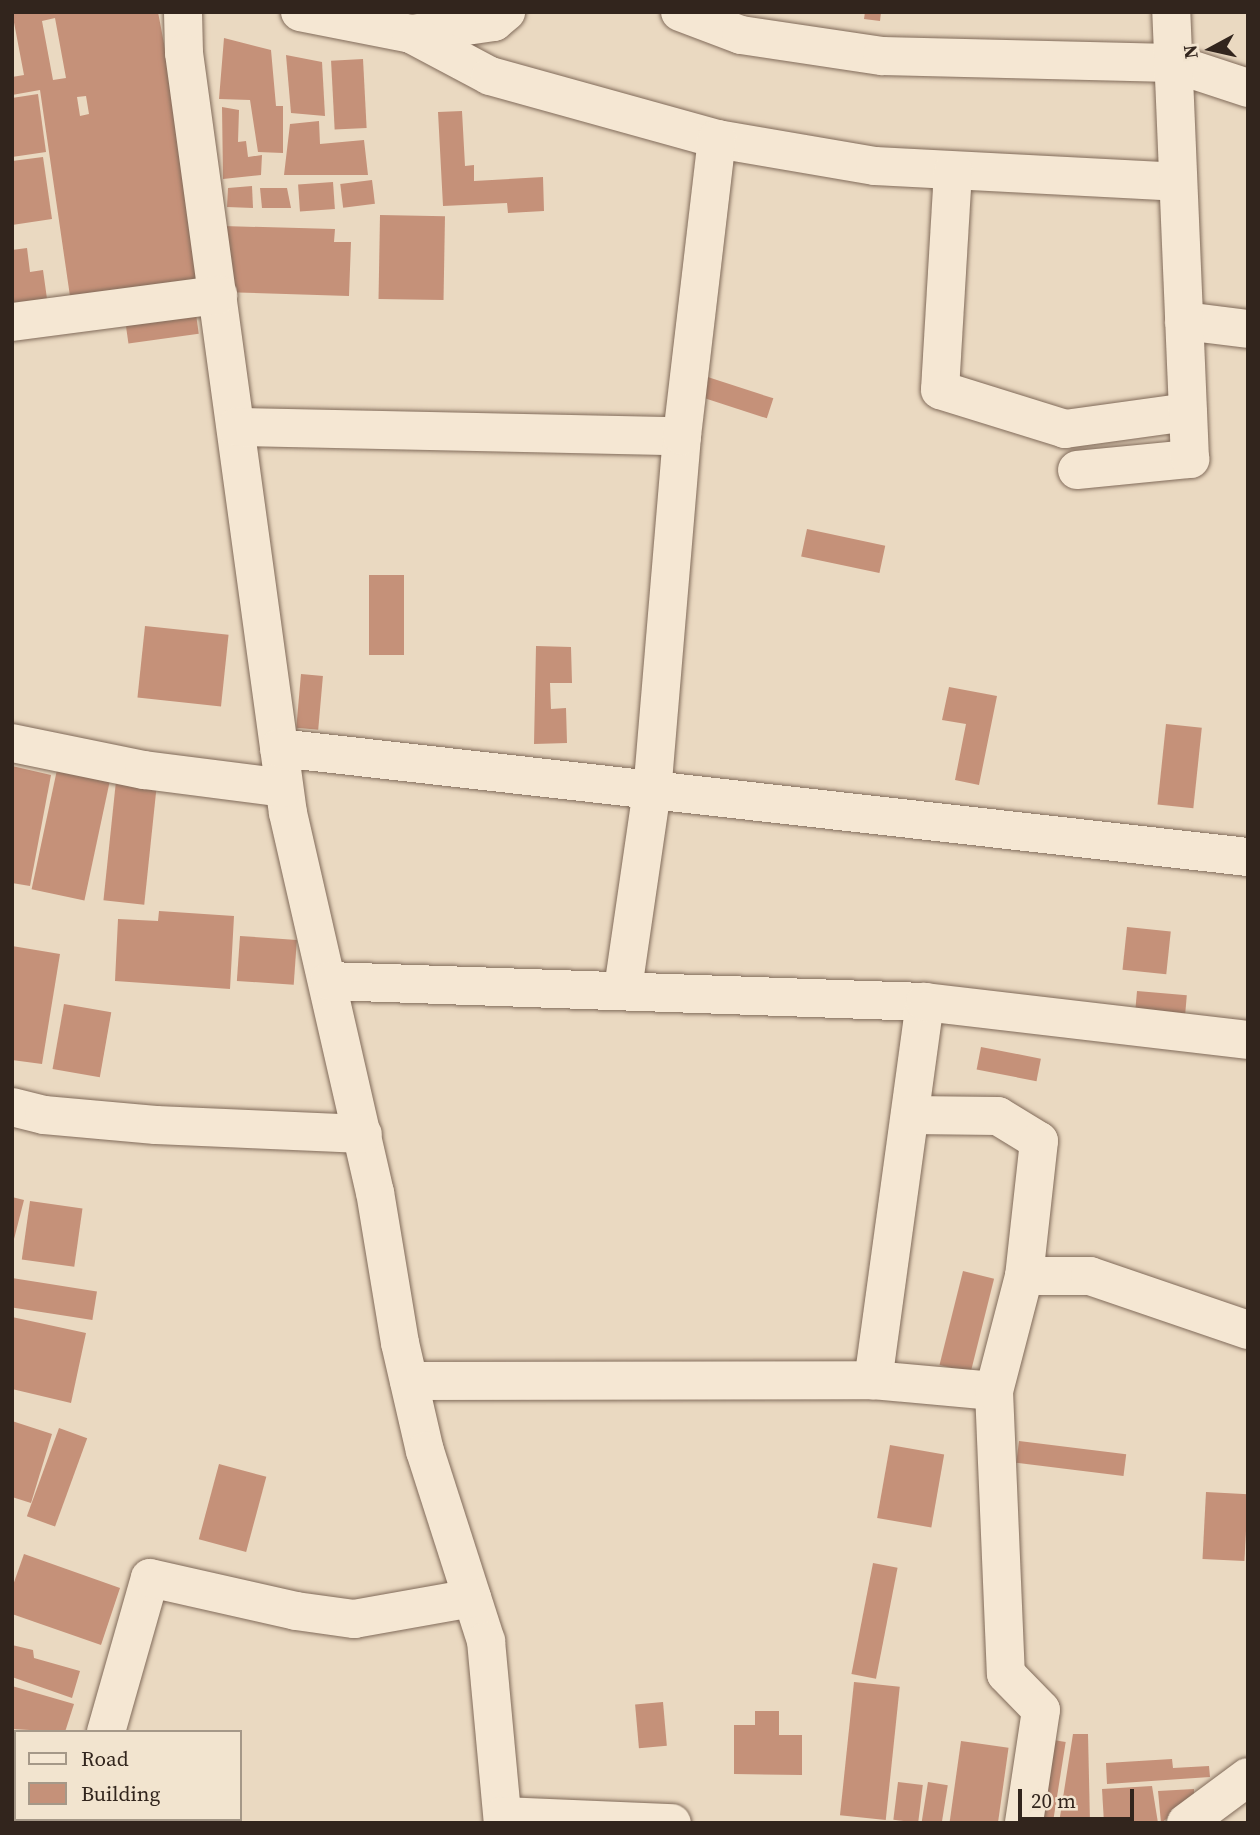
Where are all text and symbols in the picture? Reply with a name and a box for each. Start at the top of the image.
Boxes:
north arrow [1176,14,1246,84]
text: N [1176,43,1204,61]
legend [14,1730,242,1821]
text: Road [81,1744,129,1773]
scale bar [1022,1776,1138,1820]
text: Building [81,1779,160,1808]
text: 20 m [1031,1786,1076,1815]

